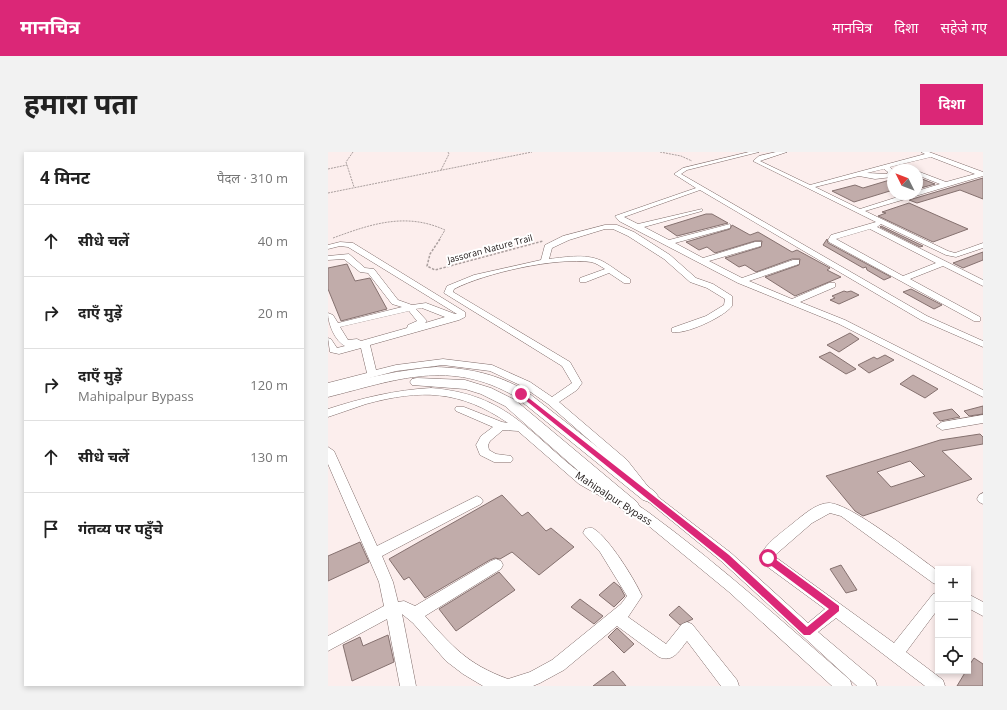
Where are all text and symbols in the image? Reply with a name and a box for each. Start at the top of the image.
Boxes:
text: मानचित्र [20,14,80,40]
text: मानचित्र [832,18,872,37]
text: दिशा [894,18,918,37]
text: सहेजे गए [940,18,987,37]
text: हमारा पता [24,84,137,122]
button: दिशा [920,84,983,125]
north arrow [887,164,923,200]
text: 4 मिनट [40,166,90,189]
text: पैदल · 310 m [217,169,288,187]
icon: ahead [40,230,62,252]
text: सीधे चलें [78,230,129,250]
street label: Jassoran Nature Trail [445,231,534,266]
text: 40 m [258,232,288,250]
icon: right [40,302,62,324]
text: दाएँ मुड़ें [78,302,122,322]
text: 20 m [258,304,288,322]
text: दाएँ मुड़ें [78,365,122,385]
icon: right [40,374,62,396]
text: 120 m [250,376,288,394]
route end [512,385,530,403]
text: Mahipalpur Bypass [78,387,194,405]
icon: ahead [40,446,62,468]
text: सीधे चलें [78,446,129,466]
text: 130 m [250,448,288,466]
street label: Mahipalpur Bypass [573,468,655,528]
icon: arrive [40,518,62,540]
text: गंतव्य पर पहुँचे [78,518,163,538]
route start [759,549,777,567]
map controls [935,566,971,674]
button: + [935,566,971,602]
button: − [935,602,971,638]
button: locate [935,638,971,674]

